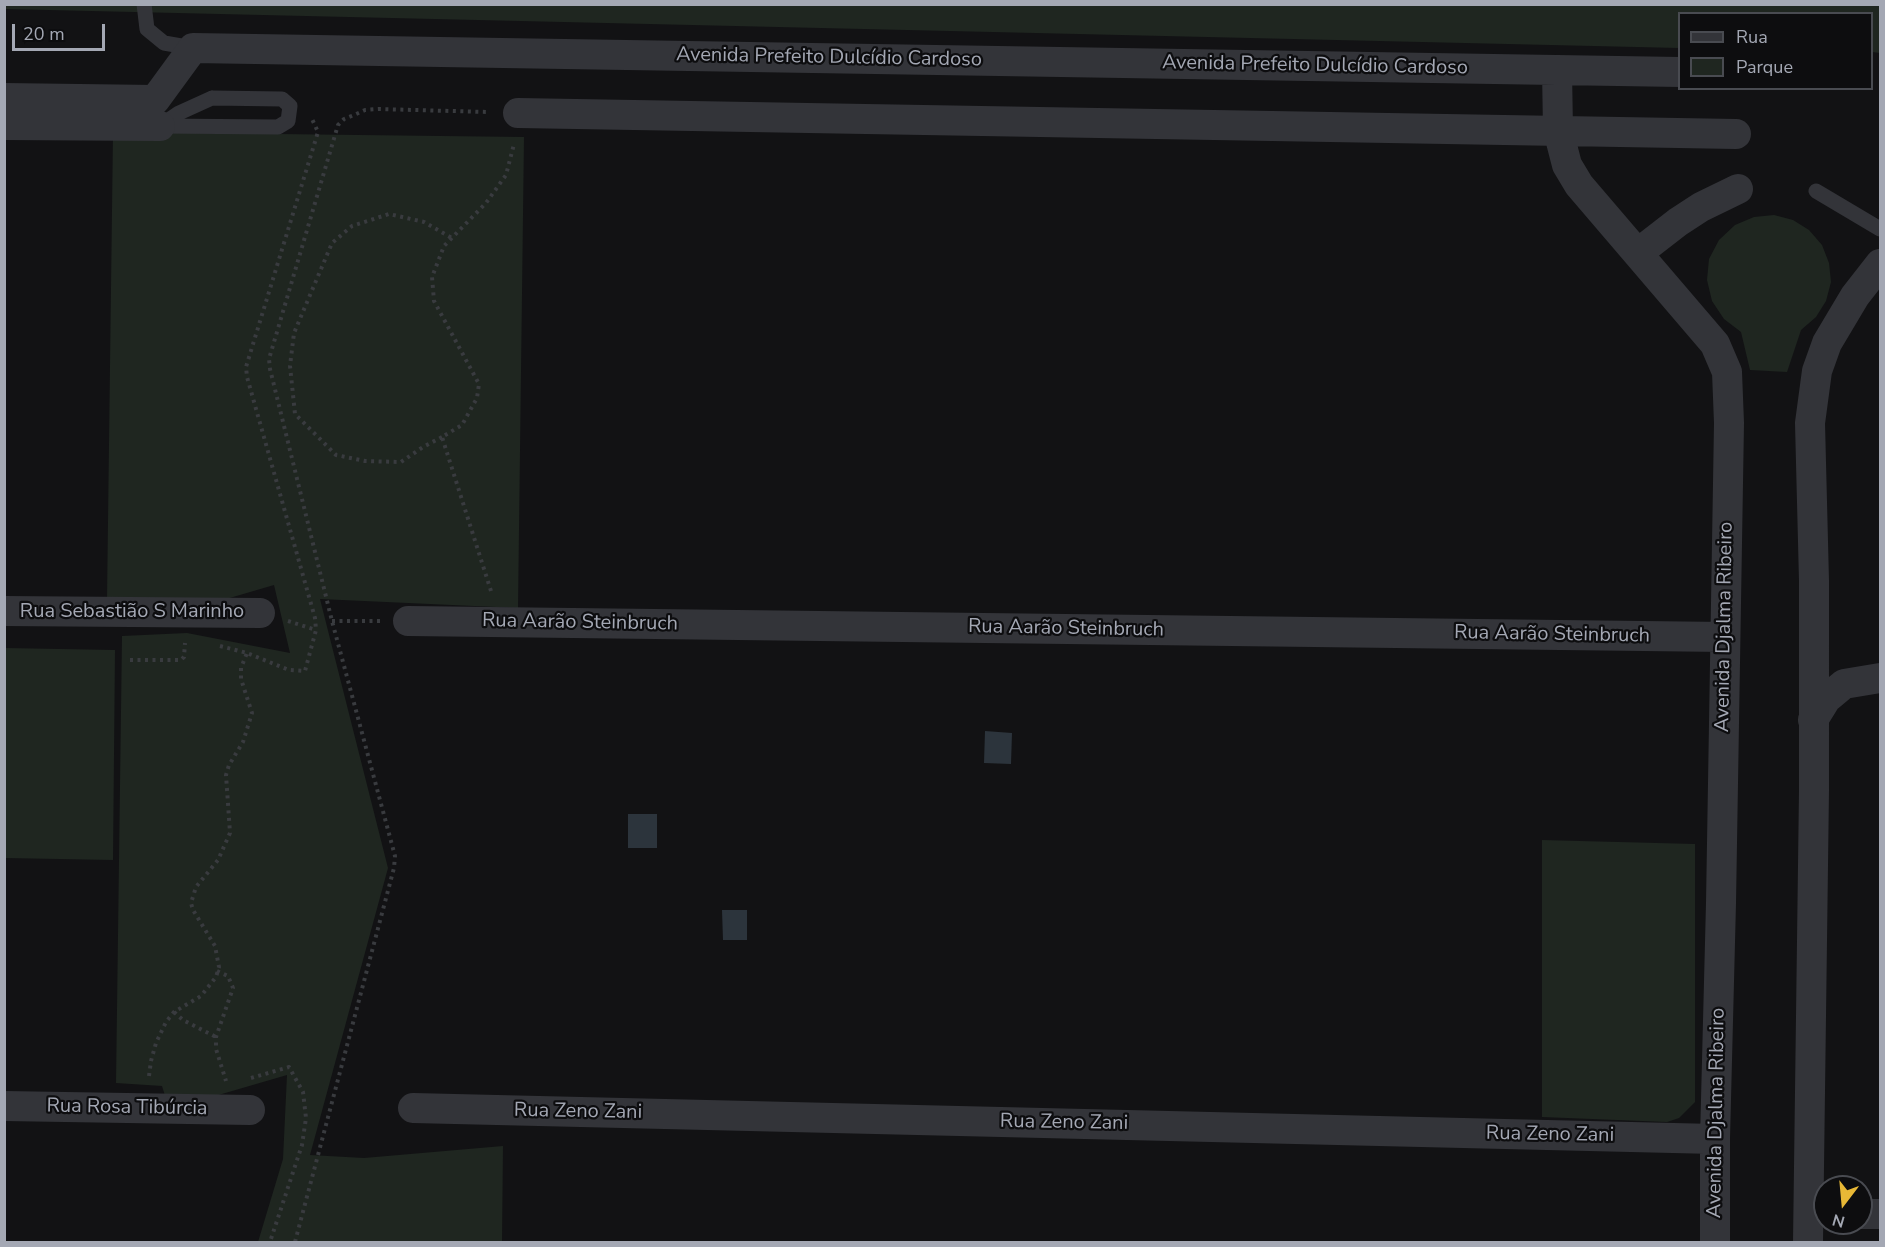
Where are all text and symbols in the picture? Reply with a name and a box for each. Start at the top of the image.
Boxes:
scale bar [15,12,108,50]
legend [1678,12,1873,90]
text: 20 m [23,22,65,46]
text: Rua [1736,25,1768,49]
street label: Avenida Prefeito Dulcídio Cardoso [676,43,982,73]
street label: Avenida Prefeito Dulcídio Cardoso [1162,51,1468,81]
text: Parque [1736,55,1793,79]
street label: Avenida Djalma Ribeiro [1711,522,1739,732]
street label: Rua Sebastião S Marinho [20,600,244,624]
street label: Rua Aarão Steinbruch [482,609,678,637]
street label: Rua Aarão Steinbruch [968,615,1164,643]
street label: Rua Aarão Steinbruch [1454,621,1650,649]
street label: Avenida Djalma Ribeiro [1703,1008,1731,1218]
street label: Rua Rosa Tibúrcia [46,1095,208,1121]
street label: Rua Zeno Zani [514,1099,642,1125]
street label: Rua Zeno Zani [1000,1110,1128,1136]
street label: Rua Zeno Zani [1486,1122,1614,1148]
north arrow [1813,1175,1873,1235]
text: N [1830,1208,1847,1233]

